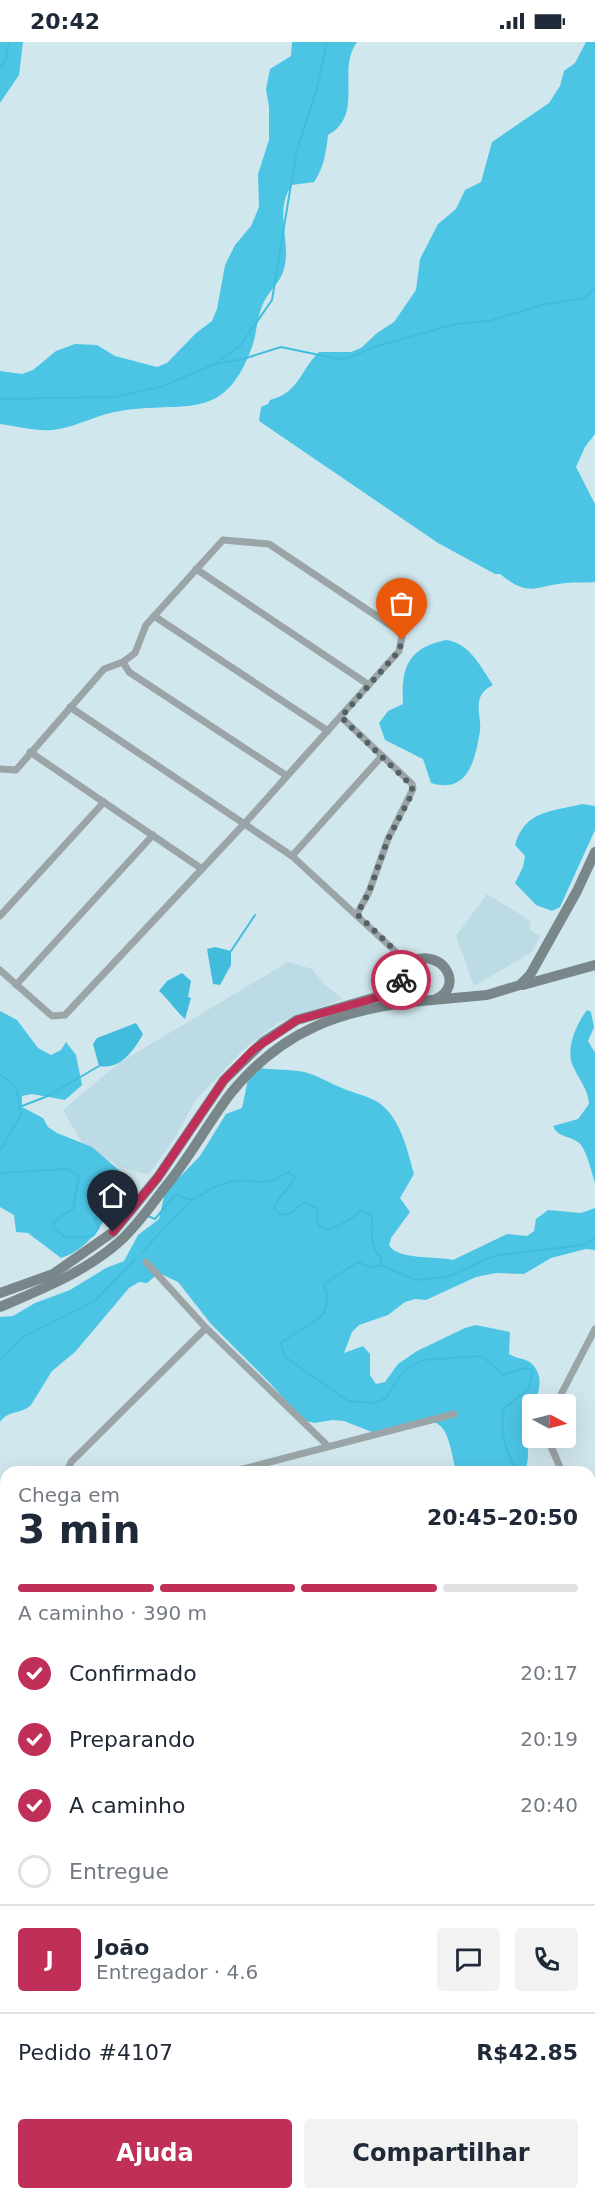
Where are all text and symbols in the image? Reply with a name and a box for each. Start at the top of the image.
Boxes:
text: 20:42 [30,9,100,34]
pin [376,578,427,640]
icon: bag [385,587,418,620]
courier [371,950,431,1010]
icon: bike [385,964,418,997]
pin [87,1170,138,1232]
icon: home [96,1179,129,1212]
north arrow [522,1394,576,1448]
map controls [522,1394,576,1448]
text: Chega em [18,1483,120,1507]
text: 20:45–20:50 [427,1505,578,1530]
text: 3 min [18,1507,140,1552]
text: A caminho · 390 m [18,1601,207,1625]
icon: check [18,1657,51,1690]
text: Confirmado [69,1661,197,1686]
text: 20:17 [520,1661,578,1685]
icon: check [18,1723,51,1756]
text: Preparando [69,1727,195,1752]
text: 20:19 [520,1727,578,1751]
icon: check [18,1789,51,1822]
text: A caminho [69,1793,186,1818]
text: 20:40 [520,1793,578,1817]
text: Entregue [69,1859,169,1884]
button: chat [437,1928,500,1991]
button: phone [515,1928,578,1991]
text: João [96,1935,149,1960]
text: J [45,1947,54,1972]
text: Entregador · 4.6 [96,1960,258,1984]
text: Pedido #4107 [18,2040,173,2065]
text: R$42.85 [476,2040,578,2065]
button: Ajuda [18,2119,292,2188]
button: Compartilhar [304,2119,578,2188]

